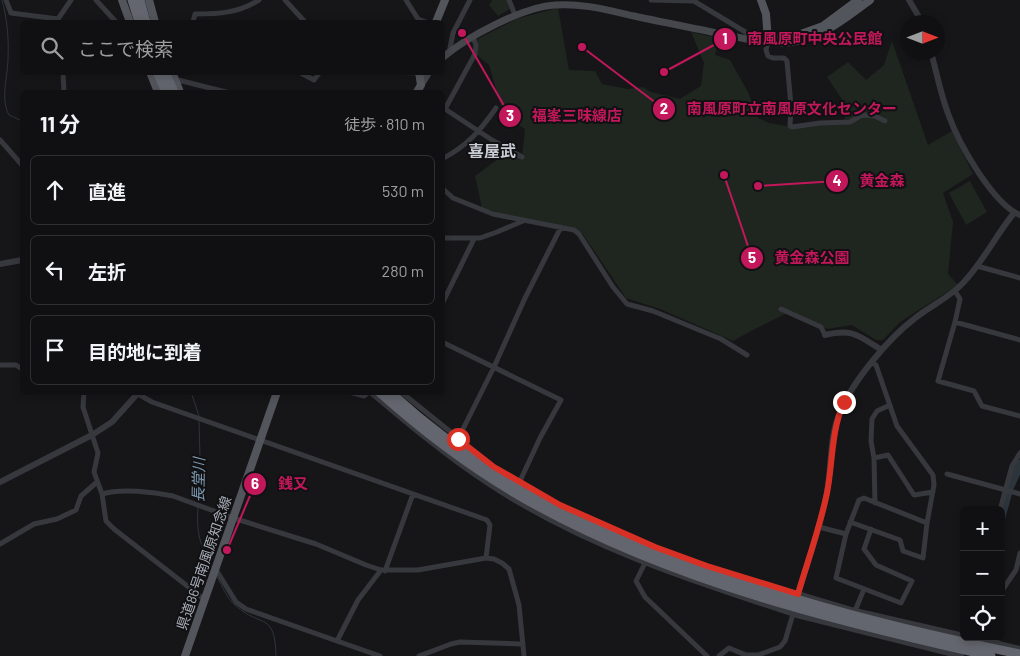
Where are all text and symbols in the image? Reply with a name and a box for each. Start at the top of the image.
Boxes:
north arrow [900,15,945,60]
search box [20,20,445,75]
callout: 南風原町中央公民館 [712,24,892,54]
text: 1 [722,29,728,47]
text: 南風原町中央公民館 [747,29,883,47]
icon: search [38,34,66,62]
text: ここで検索 [78,37,173,60]
callout: 南風原町立南風原文化センター [652,94,907,124]
text: 2 [660,99,668,117]
text: 南風原町立南風原文化センター [687,99,897,117]
callout: 福峯三味線店 [497,101,632,131]
text: 3 [506,106,514,124]
text: 福峯三味線店 [531,106,622,124]
text: 11 分 [40,111,80,136]
text: 徒歩 · 810 m [344,114,425,133]
district label: 喜屋武 [468,141,516,160]
callout: 黄金森 [825,166,915,196]
text: 4 [832,171,842,189]
text: 黄金森 [859,171,905,189]
icon: ahead [41,176,69,204]
text: 直進 [88,180,126,203]
text: 530 m [382,181,424,200]
callout: 黄金森公園 [740,243,860,273]
text: 5 [748,248,756,266]
text: 黄金森公園 [774,248,850,266]
icon: left [41,256,69,284]
text: 左折 [88,260,126,283]
text: 280 m [382,261,424,280]
icon: arrive [41,336,69,364]
text: 目的地に到着 [88,340,202,363]
route end [833,391,856,414]
route start [447,428,470,451]
water label: 長堂川 [189,455,207,503]
callout: 銭又 [243,469,318,499]
text: 6 [251,474,259,492]
text: 銭又 [278,474,308,492]
street label: 県道86号南風原知念線 [173,494,234,632]
map controls [960,506,1005,641]
button: + [960,506,1005,551]
button: − [960,551,1005,596]
button: locate [960,596,1005,641]

